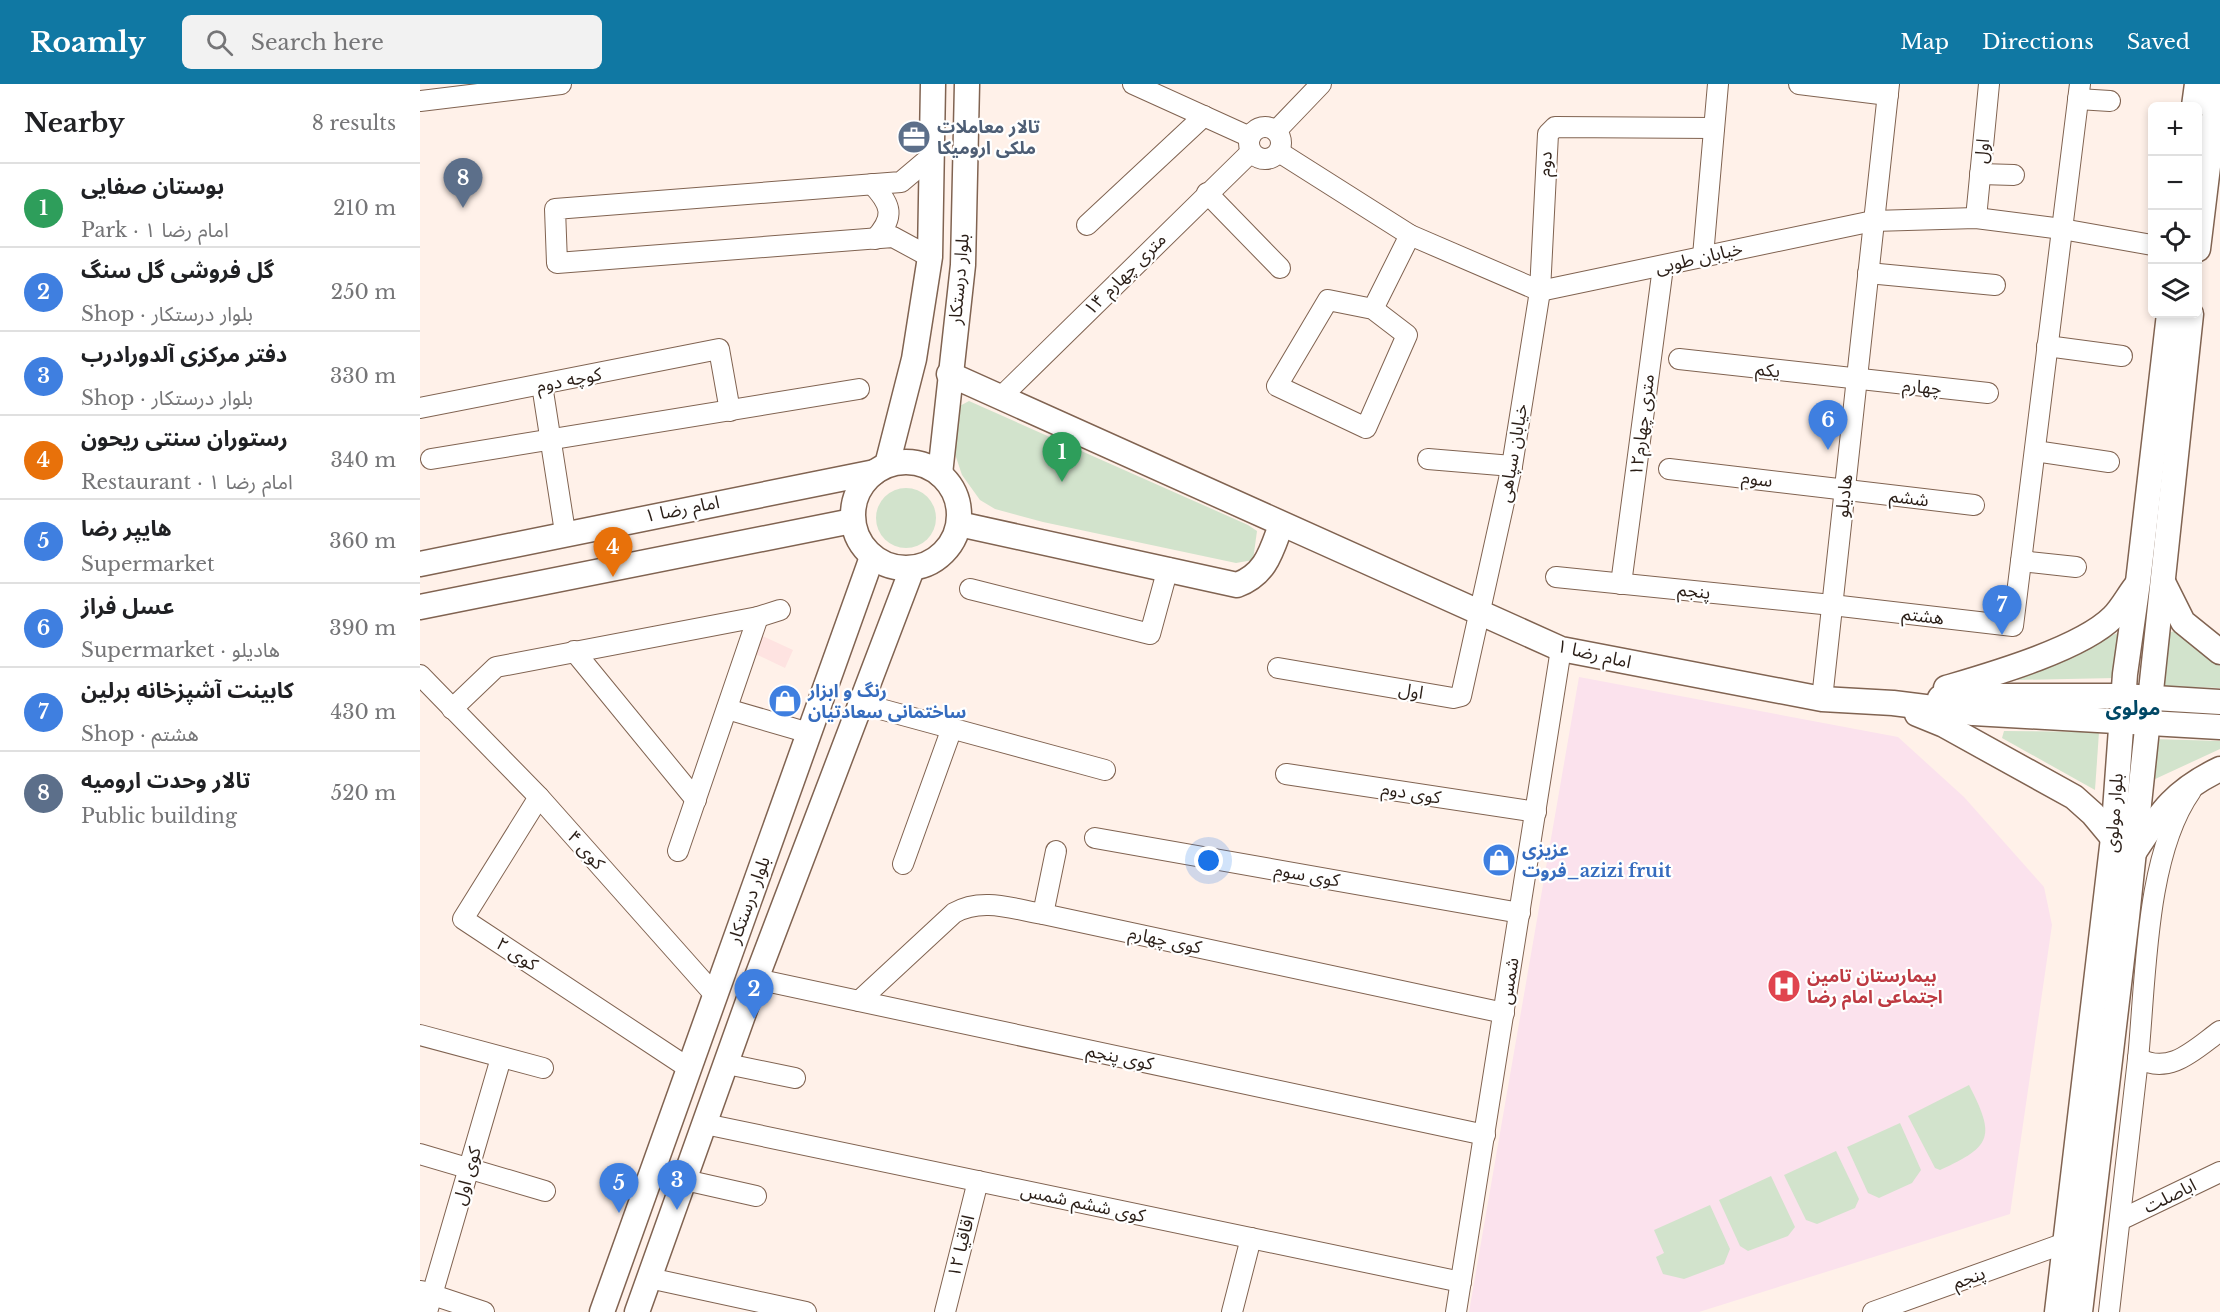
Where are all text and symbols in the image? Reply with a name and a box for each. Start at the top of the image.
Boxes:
search box [182,15,602,69]
text: Roamly [30,25,146,60]
icon: search [203,26,236,59]
text: Search here [251,29,384,56]
text: Map [1900,29,1949,55]
text: Directions [1982,29,2094,55]
text: Saved [2127,29,2190,55]
map controls [2148,102,2202,318]
button: + [2148,102,2202,156]
text: Nearby [24,107,125,139]
text: 8 results [312,111,396,135]
place label: تالار معاملات ملکی ارومیکا [937,116,1041,159]
office icon: تالار معاملات ملکی ارومیکا [896,119,932,155]
street label: اول [1970,137,1994,165]
street label: دوم [1533,151,1560,178]
button: − [2148,156,2202,210]
pin: 8 [444,158,483,208]
text: بوستان صفایی [81,173,224,200]
text: 1 [39,196,48,220]
text: 210 m [333,196,396,220]
button: locate [2148,210,2202,264]
text: Park · امام رضا ۱ [81,218,229,242]
street label: ۱۴ متری چهارم [1079,228,1173,322]
street label: بلوار درستکار [944,233,974,326]
street label: خیابان طوبی [1653,237,1745,279]
text: گل فروشی گل سنگ [81,257,274,284]
button: layers [2148,264,2202,318]
text: 2 [37,280,50,304]
text: 250 m [331,280,396,304]
text: Shop · بلوار درستکار [81,302,253,326]
text: دفتر مرکزی آلدورادرب [81,341,287,368]
street label: یکم [1754,358,1782,384]
street label: کوچه دوم [535,363,605,400]
text: 3 [37,364,50,388]
text: 330 m [330,364,396,388]
street label: ۱۲متری چهارم [1625,373,1662,477]
street label: چهارم [1901,374,1943,403]
text: Shop · بلوار درستکار [81,386,253,410]
pin: 6 [1808,400,1848,450]
street label: خیابان سپاهی [1494,402,1533,504]
text: رستوران سنتی ریحون [81,425,288,452]
pin: 1 [1042,432,1082,482]
text: 4 [37,448,50,472]
text: 340 m [331,448,396,472]
street label: سوم [1740,466,1774,495]
text: Restaurant · امام رضا ۱ [81,470,293,494]
street label: هادیلو [1831,473,1857,519]
street label: ششم [1888,485,1930,513]
street label: امام رضا ۱ [643,491,722,530]
text: هایپر رضا [81,515,172,542]
pin: 4 [594,528,632,577]
text: 5 [38,529,49,553]
text: 360 m [329,529,396,553]
text: Supermarket [81,552,215,576]
street label: پنجم [1676,578,1712,606]
pin: 7 [1982,586,2022,635]
text: عسل فراز [81,593,174,620]
street label: هشتم [1900,602,1945,631]
text: 6 [37,616,50,640]
text: 390 m [329,616,396,640]
street label: امام رضا ۱ [1554,635,1633,676]
text: Supermarket · هادیلو [81,638,280,662]
text: کابینت آشپزخانه برلین [81,677,294,704]
street label: اول [1397,678,1425,704]
place label: رنگ و ابزار ساختمانی سعادتیان [807,680,966,723]
shop icon: رنگ و ابزار ساختمانی سعادتیان [767,683,803,719]
district label: مولوی [2106,696,2160,720]
text: 7 [38,700,49,724]
text: 430 m [331,700,396,724]
text: Shop · هشتم [81,722,199,746]
text: تالار وحدت ارومیه [81,767,250,794]
street label: بلوار مولوی [2100,773,2128,853]
street label: کوی دوم [1379,777,1443,812]
text: 8 [37,781,50,805]
text: 520 m [331,781,396,805]
text: Public building [81,804,237,828]
street label: کوی ۴ [563,826,610,875]
place label: عزیزی فروت_azizi fruit [1522,839,1671,882]
shop icon: عزیزی فروت_azizi fruit [1481,842,1517,878]
your location [1194,846,1223,875]
street label: بلوار درستکار [723,853,775,948]
street label: کوی سوم [1272,858,1342,895]
street label: کوی چهارم [1126,922,1204,962]
street label: کوی ۲ [492,933,542,976]
street label: شمس [1494,956,1524,1006]
place label: بیمارستان تامین اجتماعی امام رضا [1807,965,1943,1010]
hospital icon: بیمارستان تامین اجتماعی امام رضا [1766,968,1802,1004]
pin: 2 [734,970,774,1019]
street label: کوی پنجم [1084,1039,1156,1077]
street label: کوی اول [448,1144,486,1208]
pin: 3 [658,1160,696,1210]
pin: 5 [600,1164,638,1213]
street label: اباصلت [2140,1174,2200,1218]
street label: کوی ششم شمس [1018,1179,1148,1229]
street label: اقاقیا ۱۲ [943,1213,979,1279]
street label: پنجم [1950,1262,1989,1296]

